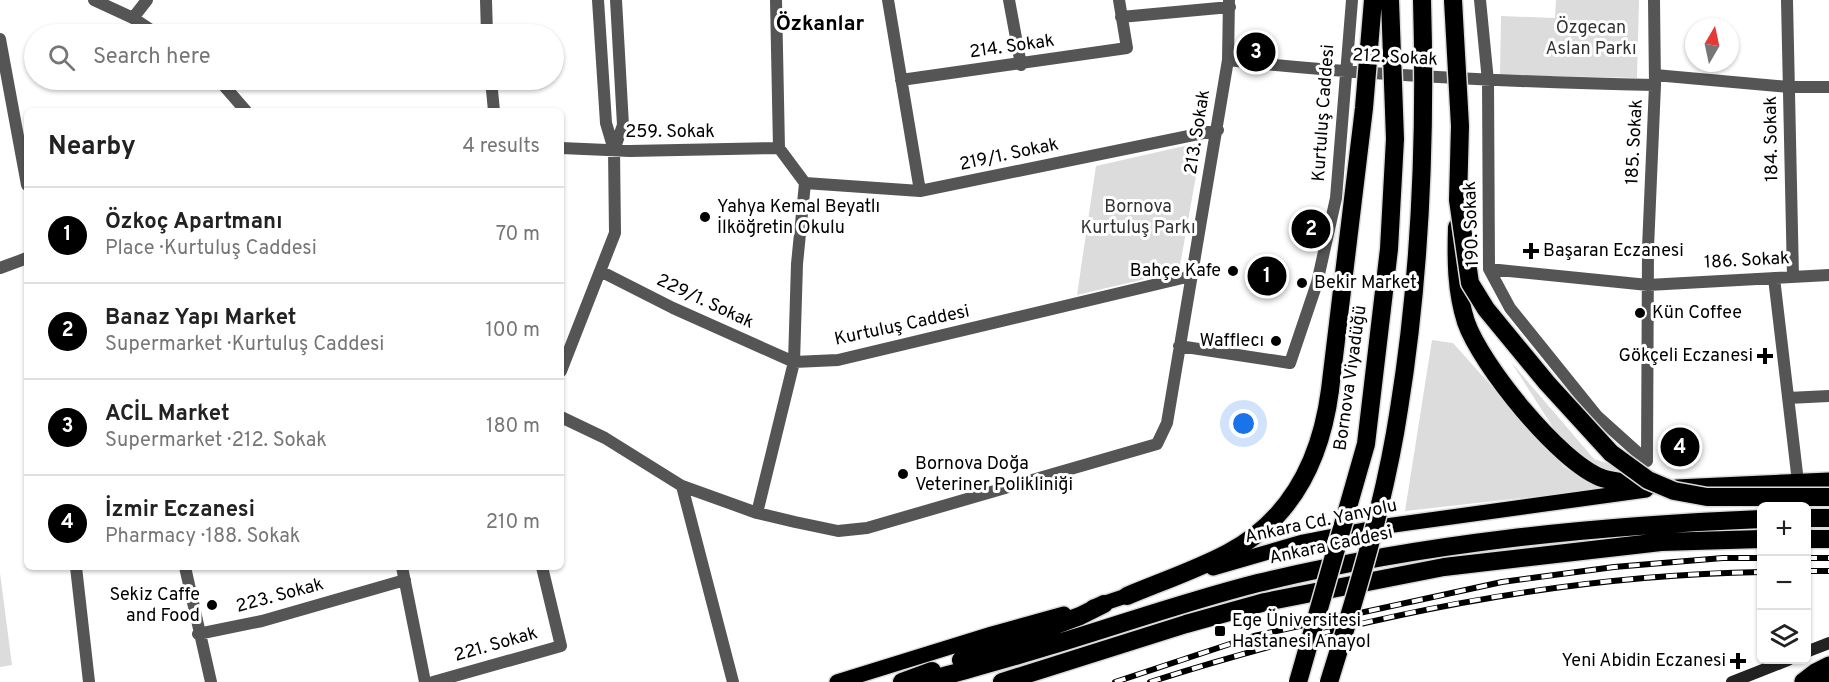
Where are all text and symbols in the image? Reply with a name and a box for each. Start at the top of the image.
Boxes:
district label: Özkanlar [776,11,865,38]
park label: Özgecan Aslan Parkı [1545,15,1637,61]
north arrow [1685,18,1739,72]
search box [24,24,564,90]
pin: 3 [1236,29,1276,74]
street label: 214. Sokak [968,30,1056,64]
icon: search [45,41,78,74]
text: Search here [93,44,211,71]
street label: Kurtuluş Caddesi [1308,44,1340,182]
street label: 212. Sokak [1352,44,1438,72]
street label: 213. Sokak [1180,88,1216,176]
street label: 184. Sokak [1760,96,1784,182]
street label: 185. Sokak [1621,99,1649,185]
street label: 259. Sokak [625,121,715,144]
text: Nearby [48,131,136,164]
street label: 219/1. Sokak [957,133,1061,177]
text: 4 results [463,134,540,160]
street label: 190. Sokak [1459,181,1485,267]
place label: Yahya Kemal Beyatlı İlköğretin Okulu [717,196,880,240]
park label: Bornova Kurtuluş Parkı [1080,196,1196,240]
pin: 2 [1292,206,1330,252]
text: Özkoç Apartmanı [105,209,282,236]
marker: Yahya Kemal Beyatlı İlköğretin Okulu [698,210,712,224]
text: 1 [64,222,72,248]
text: 70 m [496,222,540,248]
text: Place · Kurtuluş Caddesi [105,236,317,262]
place label: Başaran Eczanesi [1543,240,1684,263]
marker: Başaran Eczanesi [1524,244,1538,258]
street label: 186. Sokak [1704,247,1790,275]
pin: 1 [1248,254,1286,298]
place label: Bahçe Kafe [1130,260,1221,283]
marker: Bahçe Kafe [1226,264,1240,278]
street label: 229/1. Sokak [653,269,757,335]
place label: Bekir Market [1314,272,1417,295]
marker: Bekir Market [1295,276,1309,290]
street label: Kurtuluş Caddesi [832,300,972,352]
place label: Kün Coffee [1652,302,1742,325]
street label: Bornova Viyadüğü [1329,304,1373,452]
text: Banaz Yapı Market [105,305,296,332]
marker: Kün Coffee [1633,306,1647,320]
text: 2 [61,318,74,344]
text: 100 m [485,318,540,344]
place label: Wafflecı [1199,330,1264,353]
text: Supermarket · Kurtuluş Caddesi [105,332,384,358]
marker: Wafflecı [1269,334,1283,348]
place label: Gökçeli Eczanesi [1619,345,1753,368]
marker: Gökçeli Eczanesi [1758,349,1772,363]
text: ACİL Market [105,401,230,428]
your location [1229,409,1258,438]
text: 3 [62,414,74,440]
text: 180 m [486,414,540,440]
pin: 4 [1660,424,1700,470]
text: Supermarket · 212. Sokak [105,428,327,454]
place label: Bornova Doğa Veteriner Polikliniği [915,453,1073,497]
marker: Bornova Doğa Veteriner Polikliniği [896,467,910,481]
street label: Ankara Cd. Yanyolu [1243,495,1399,549]
text: İzmir Eczanesi [105,497,255,524]
map controls [1757,502,1811,664]
button: + [1757,502,1811,556]
text: 4 [61,510,74,536]
text: 210 m [486,510,540,536]
street label: Ankara Caddesi [1267,522,1395,570]
text: Pharmacy · 188. Sokak [105,524,300,550]
button: − [1757,556,1811,610]
street label: 223. Sokak [234,573,326,619]
place label: Sekiz Caffe and Food [109,584,200,628]
marker: Sekiz Caffe and Food [205,598,219,612]
place label: Ege Üniversitesi Hastanesi Anayol [1232,608,1371,654]
button: layers [1757,610,1811,664]
street label: 221. Sokak [452,622,540,668]
marker: Ege Üniversitesi Hastanesi Anayol [1213,624,1227,638]
place label: Yeni Abidin Eczanesi [1561,650,1726,673]
marker: Yeni Abidin Eczanesi [1731,654,1745,668]

